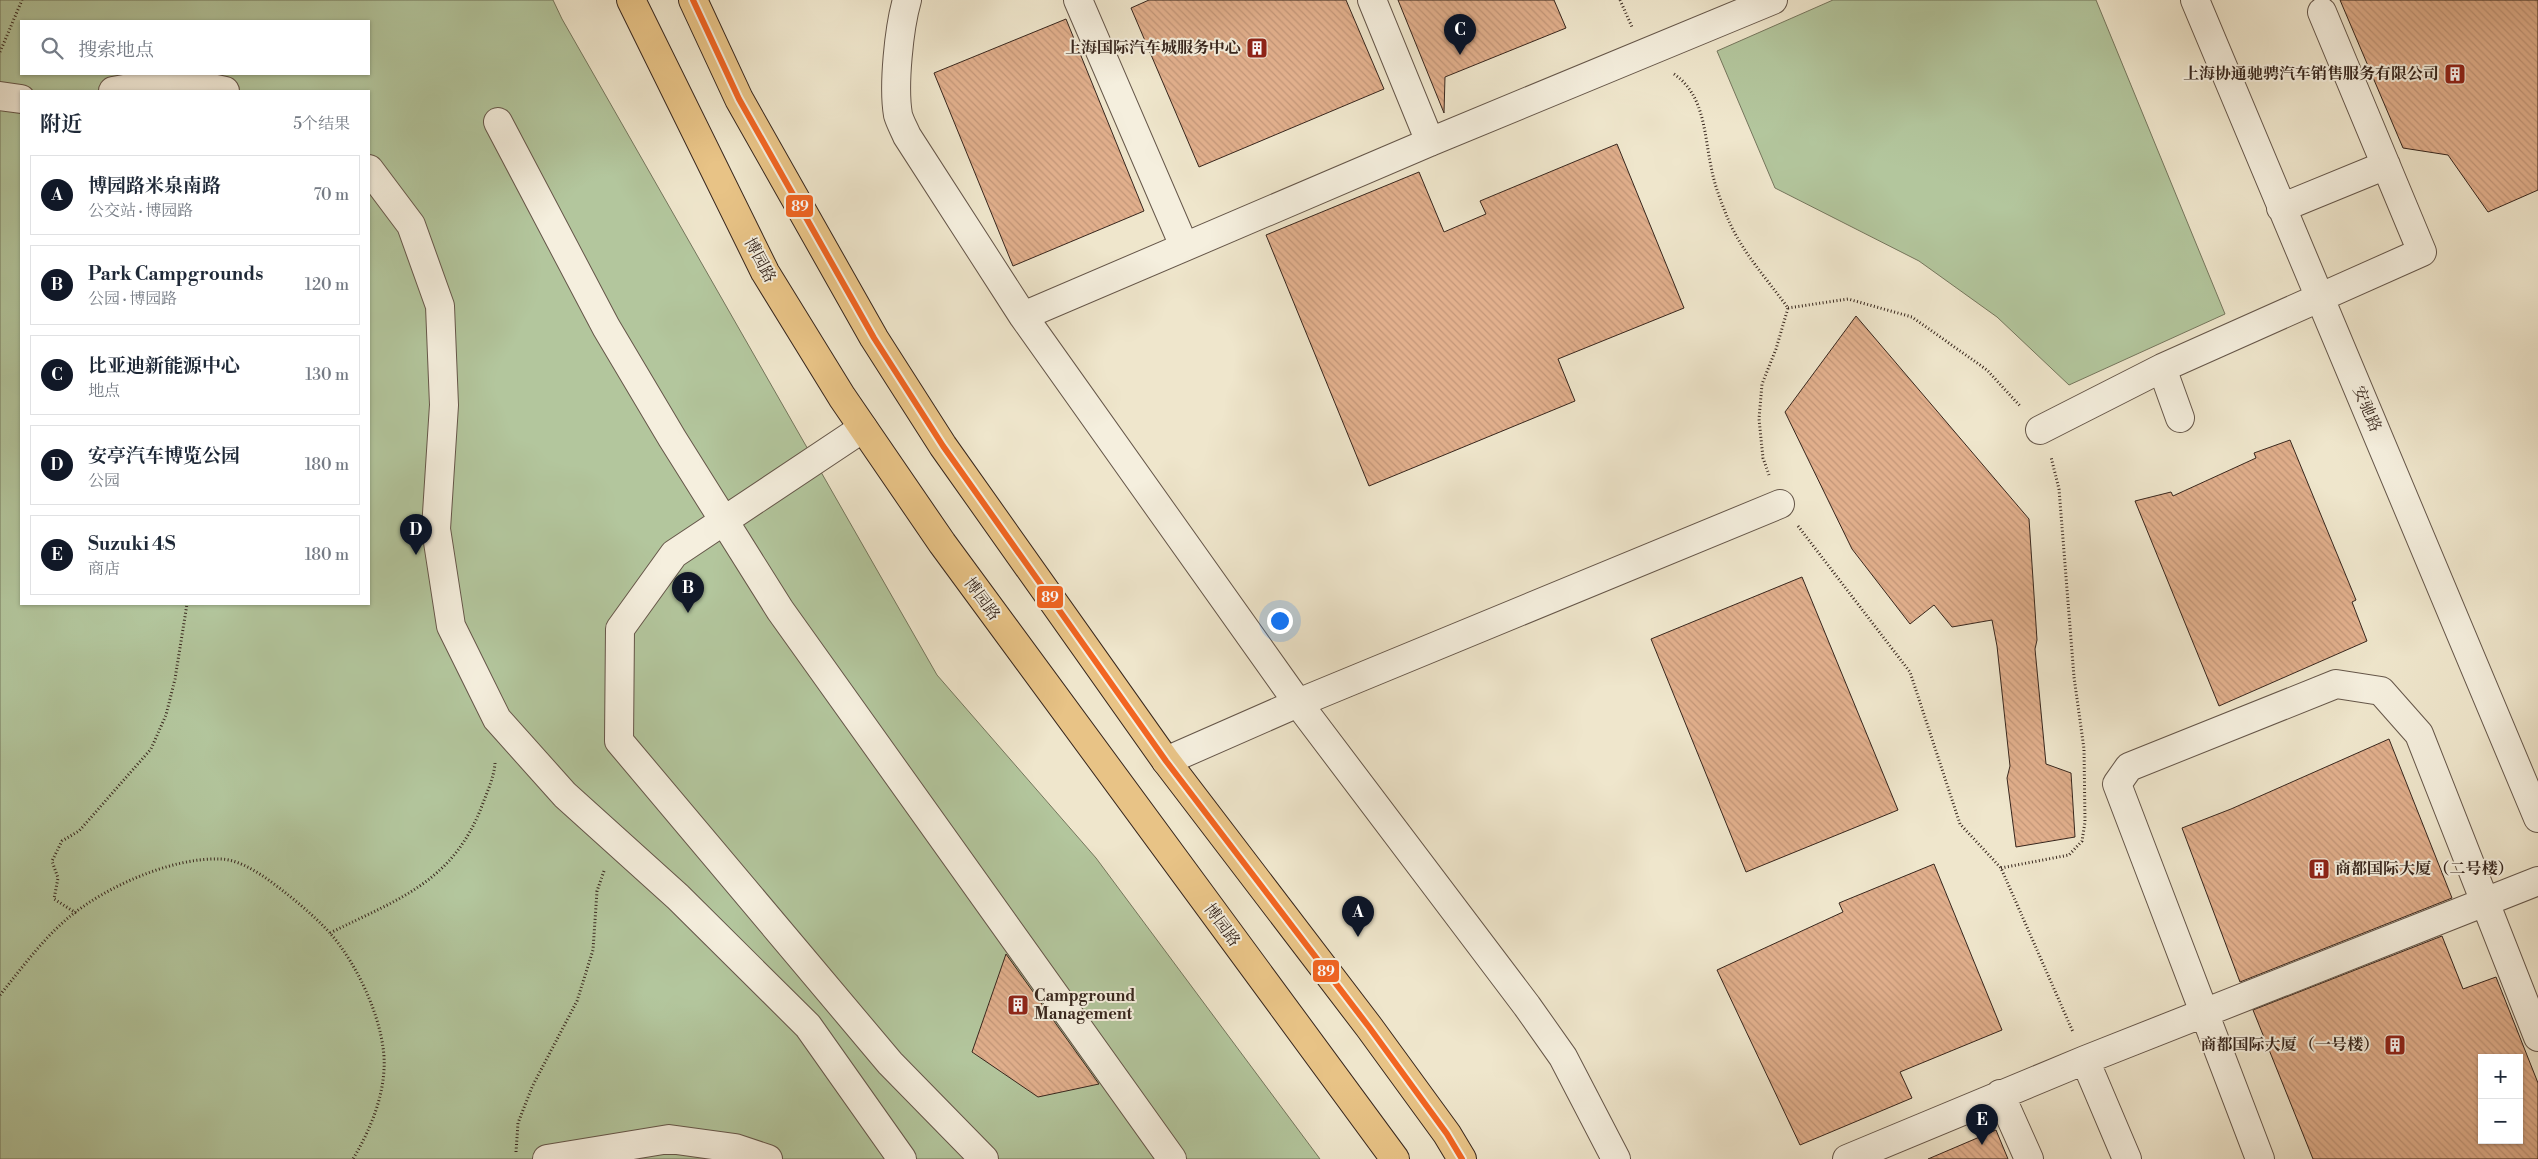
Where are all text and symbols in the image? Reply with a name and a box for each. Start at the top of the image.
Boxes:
pin: C [1444,14,1476,55]
search box [20,20,370,75]
icon: search [38,34,66,62]
building icon: 上海国际汽车城服务中心 [1245,36,1269,60]
text: 搜索地点 [78,38,154,62]
place label: 上海国际汽车城服务中心 [1065,38,1241,58]
building icon: 上海协通驰骋汽车销售服务有限公司 [2443,62,2467,86]
place label: 上海协通驰骋汽车销售服务有限公司 [2183,64,2439,84]
text: 附近 [40,112,82,138]
text: 5个结果 [293,114,350,134]
text: 博园路米泉南路 [88,174,221,198]
text: A [51,185,63,205]
text: 70 m [313,185,349,205]
line badge: 89 [785,194,814,218]
text: 89 [791,198,809,216]
text: 公交站 · 博园路 [88,201,193,221]
street label: 博园路 [740,234,780,286]
text: Park Campgrounds [88,262,263,286]
text: B [51,275,63,295]
text: 120 m [305,275,349,295]
text: 公园 · 博园路 [88,289,177,309]
text: 比亚迪新能源中心 [88,354,240,378]
text: C [51,365,63,385]
text: 130 m [305,365,349,385]
text: 地点 [88,381,120,401]
street label: 安驰路 [2348,383,2386,435]
text: 安亭汽车博览公园 [88,444,240,468]
text: D [51,455,63,475]
text: 180 m [305,455,349,475]
text: 公园 [88,471,120,491]
pin: D [400,514,432,555]
text: Suzuki 4S [88,532,176,556]
text: E [51,545,63,565]
text: 180 m [305,545,349,565]
text: 商店 [88,559,120,579]
pin: B [672,572,704,613]
street label: 博园路 [960,574,1004,624]
line badge: 89 [1036,585,1064,609]
text: 89 [1041,589,1059,607]
your location [1267,608,1293,634]
building icon: 商都国际大厦 （二号楼） [2307,857,2331,881]
place label: 商都国际大厦 （二号楼） [2335,859,2514,879]
pin: A [1342,896,1374,937]
street label: 博园路 [1200,900,1244,950]
line badge: 89 [1312,959,1340,983]
text: 89 [1317,963,1335,981]
place label: Campground Management [1034,986,1135,1024]
building icon: Campground Management [1006,993,1030,1017]
building icon: 商都国际大厦 （一号楼） [2383,1033,2407,1057]
place label: 商都国际大厦 （一号楼） [2200,1035,2379,1055]
map controls [2478,1054,2523,1144]
button: + [2478,1054,2523,1099]
button: − [2478,1099,2523,1144]
pin: E [1966,1104,1998,1145]

